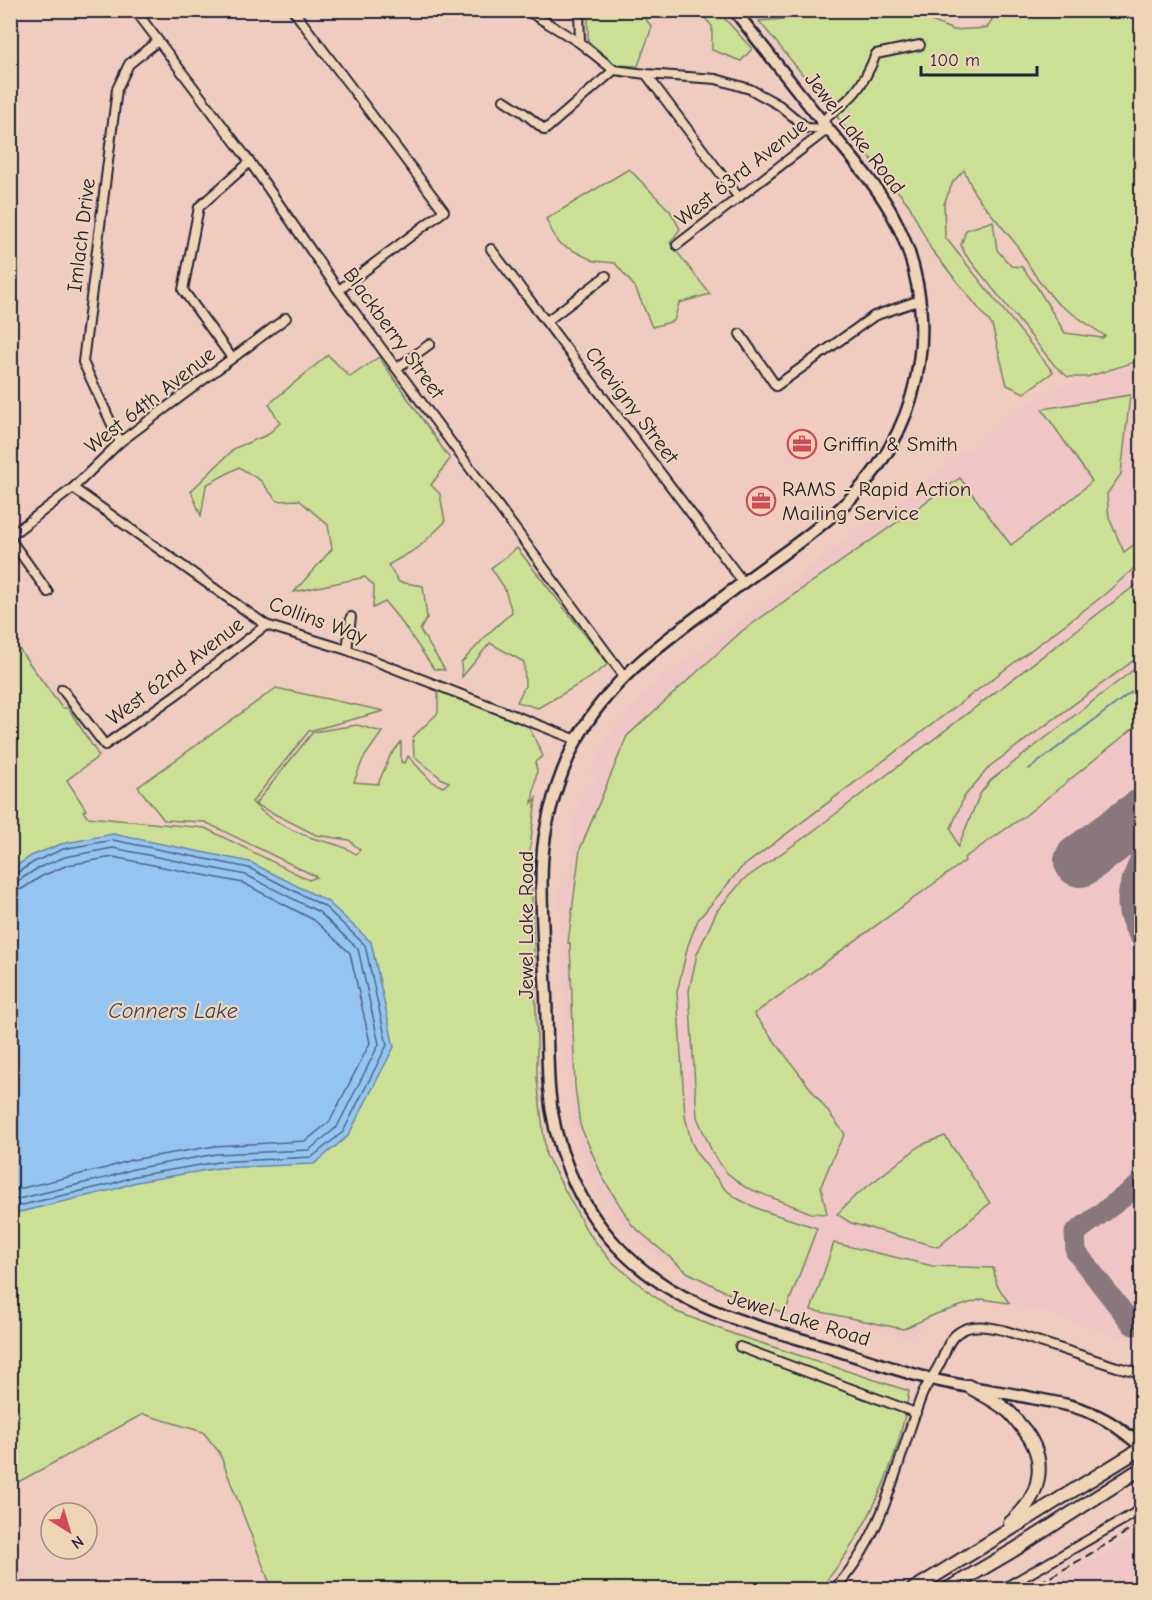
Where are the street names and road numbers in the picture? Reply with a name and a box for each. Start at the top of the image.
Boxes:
street label: Jewel Lake Road [800,67,910,199]
street label: West 63rd Avenue [670,113,812,231]
street label: Imlach Drive [62,177,100,293]
street label: Blackberry Street [338,263,450,404]
street label: West 64th Avenue [80,342,220,458]
street label: Chevigny Street [580,342,684,469]
street label: Collins Way [266,591,371,649]
street label: West 62nd Avenue [102,612,248,730]
street label: Jewel Lake Road [514,851,538,999]
street label: Jewel Lake Road [725,1285,873,1351]

